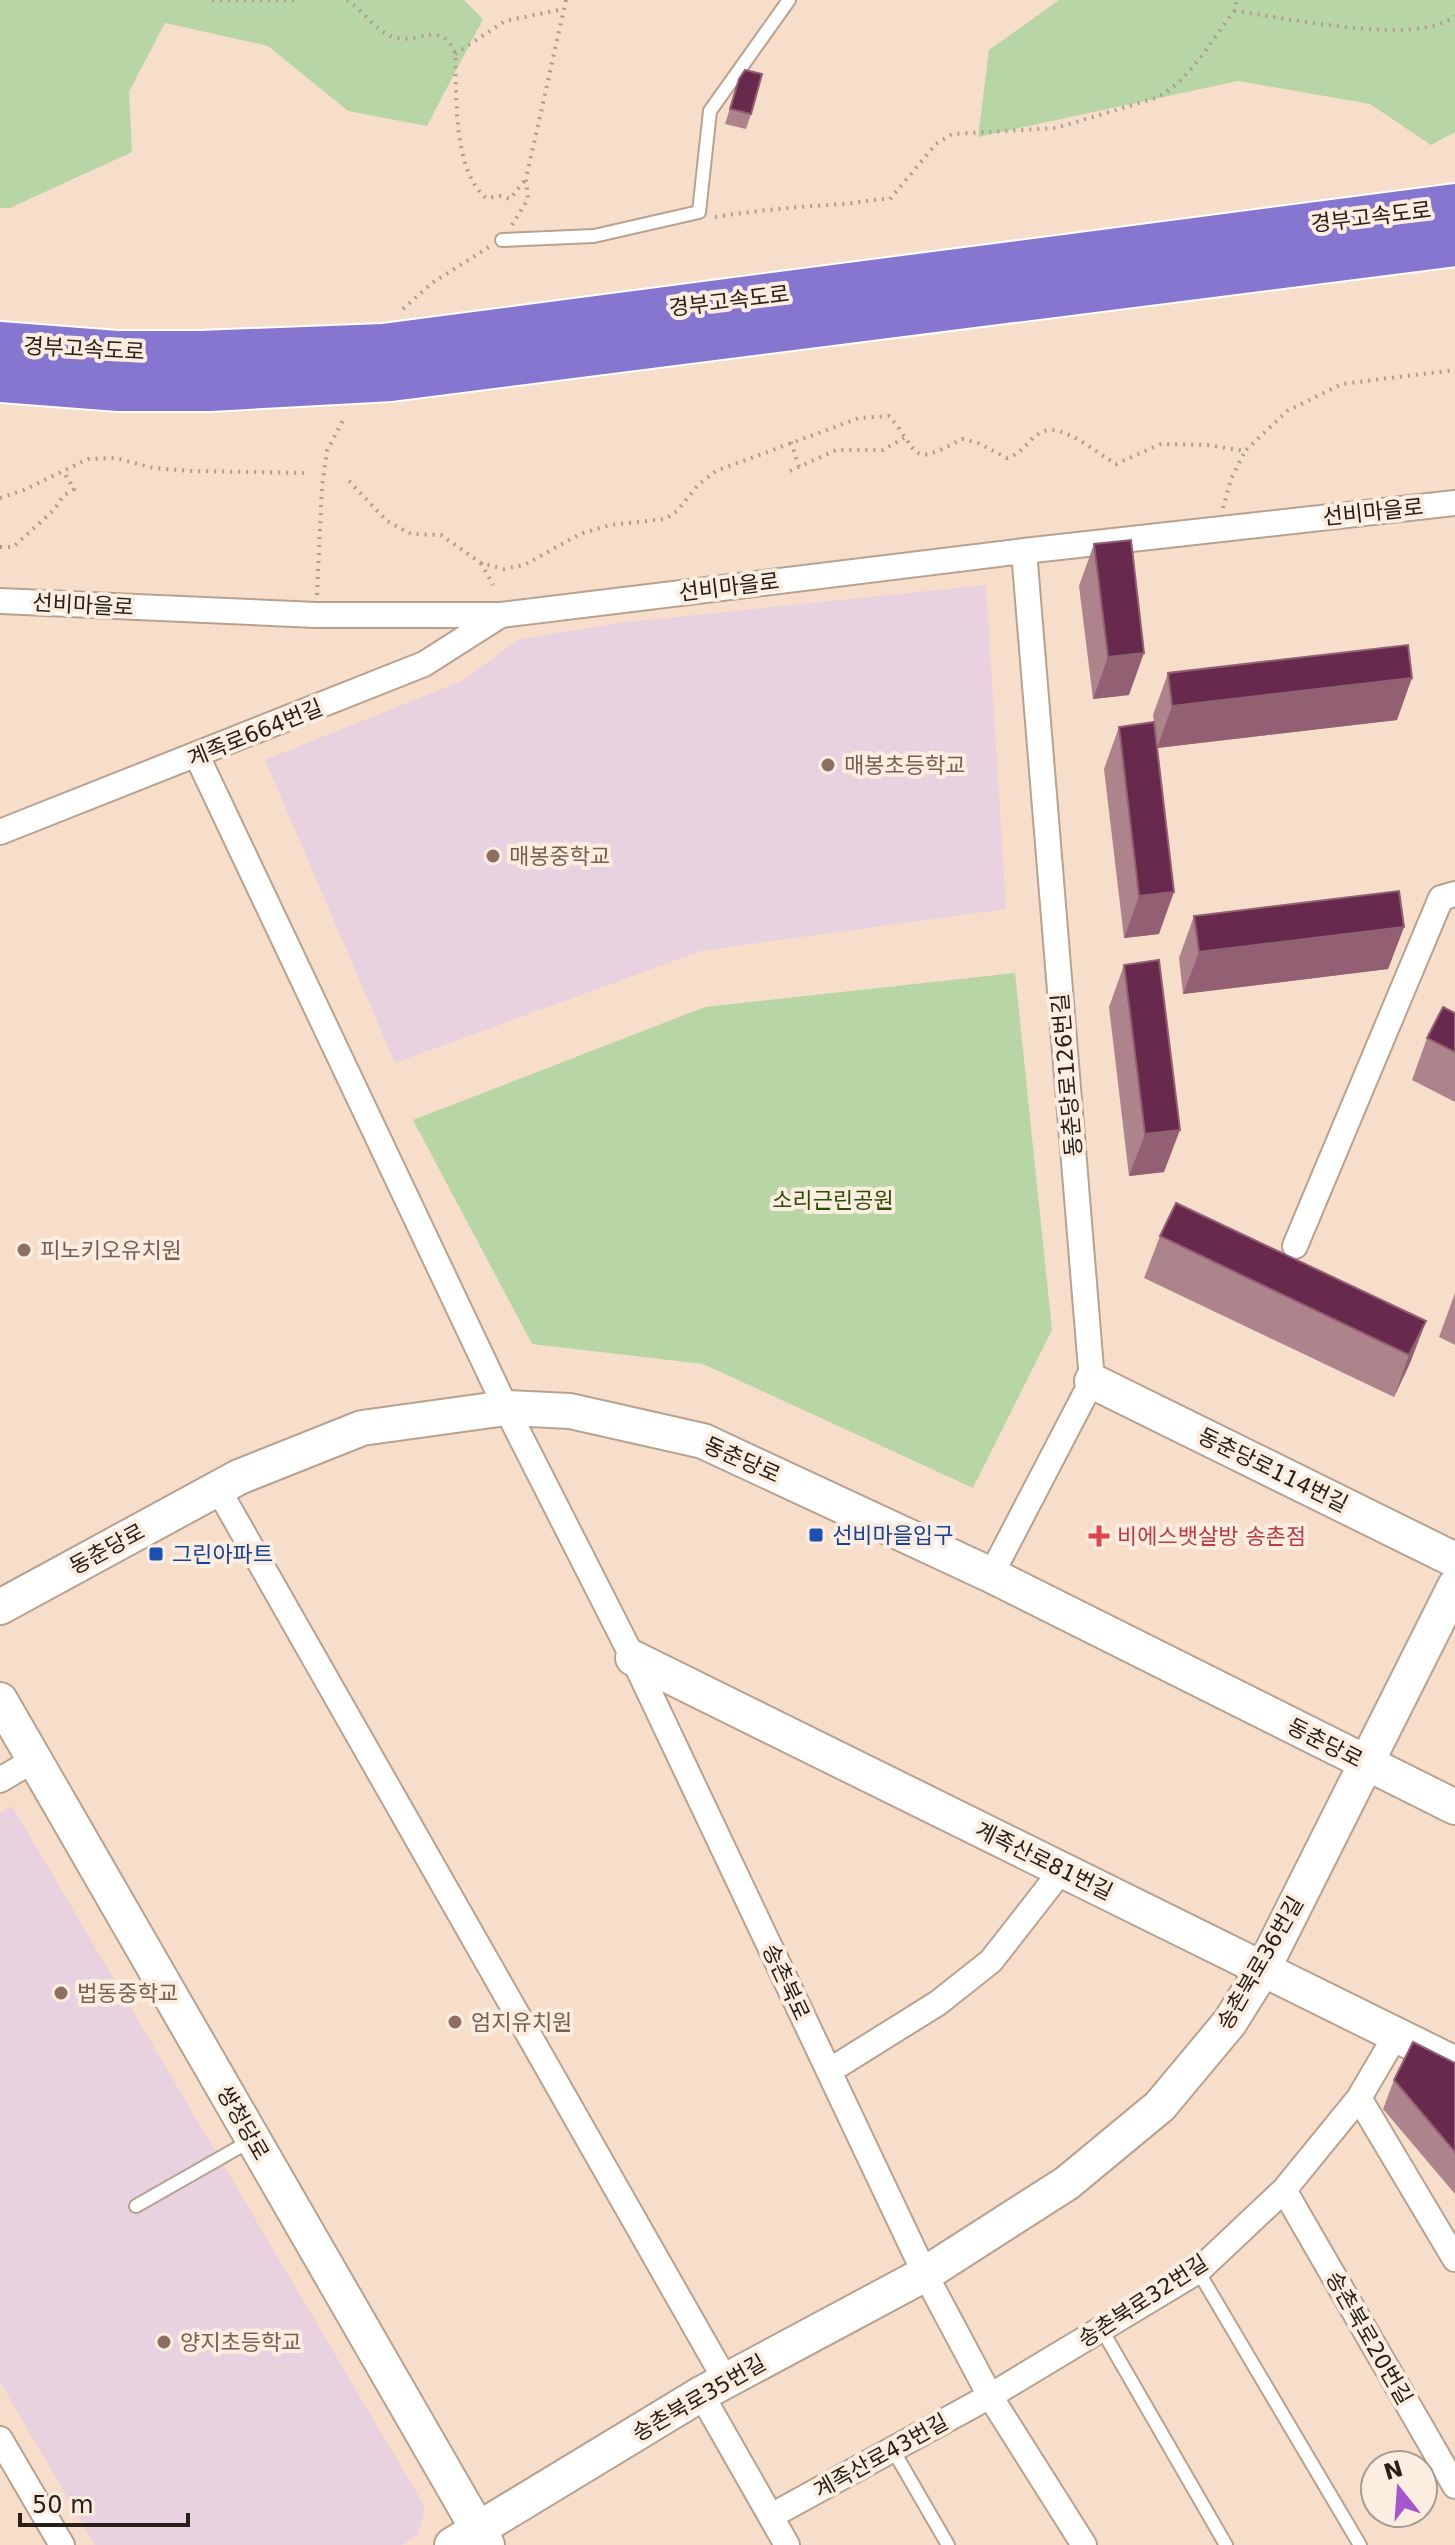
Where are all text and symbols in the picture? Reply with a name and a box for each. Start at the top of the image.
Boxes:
street label: 경부고속도로 [1309,197,1433,237]
street label: 경부고속도로 [667,281,791,321]
street label: 경부고속도로 [23,333,145,365]
street label: 선비마을로 [1321,494,1425,530]
street label: 선비마을로 [677,568,781,606]
street label: 선비마을로 [32,590,134,620]
street label: 계족로664번길 [184,695,326,771]
place label: 매봉초등학교 [844,753,965,778]
marker: 매봉초등학교 [819,756,837,774]
place label: 매봉중학교 [509,844,610,869]
marker: 매봉중학교 [484,847,502,865]
street label: 동춘당로126번길 [1047,993,1087,1157]
park label: 소리근린공원 [772,1188,894,1213]
place label: 피노키오유치원 [40,1238,182,1263]
marker: 피노키오유치원 [15,1241,33,1259]
street label: 동춘당로114번길 [1194,1423,1352,1517]
street label: 동춘당로 [700,1432,784,1488]
street label: 동춘당로 [65,1519,149,1579]
place label: 선비마을입구 [832,1523,953,1548]
place label: 비에스뱃살방 송촌점 [1117,1524,1306,1549]
marker: 비에스뱃살방 송촌점 [1088,1525,1110,1547]
marker: 선비마을입구 [807,1526,825,1544]
place label: 그린아파트 [172,1542,273,1567]
marker: 그린아파트 [147,1545,165,1563]
street label: 동춘당로 [1283,1713,1367,1773]
street label: 계족산로81번길 [971,1817,1117,1905]
street label: 송촌북로36번길 [1212,1892,1308,2034]
street label: 송촌북로 [758,1940,814,2024]
place label: 법동중학교 [77,1981,178,2006]
marker: 법동중학교 [52,1984,70,2002]
place label: 엄지유치원 [471,2010,572,2035]
marker: 엄지유치원 [446,2013,464,2031]
street label: 쌍청당로 [212,2082,274,2164]
street label: 송촌북로32번길 [1074,2250,1212,2352]
street label: 송촌북로20번길 [1321,2267,1417,2409]
place label: 양지초등학교 [180,2330,301,2355]
marker: 양지초등학교 [155,2333,173,2351]
street label: 송촌북로35번길 [628,2350,770,2446]
street label: 계족산로43번길 [810,2409,952,2503]
north arrow [1359,2449,1439,2529]
text: N [1381,2456,1406,2485]
scale bar [20,2477,188,2527]
text: 50 m [32,2491,94,2519]

